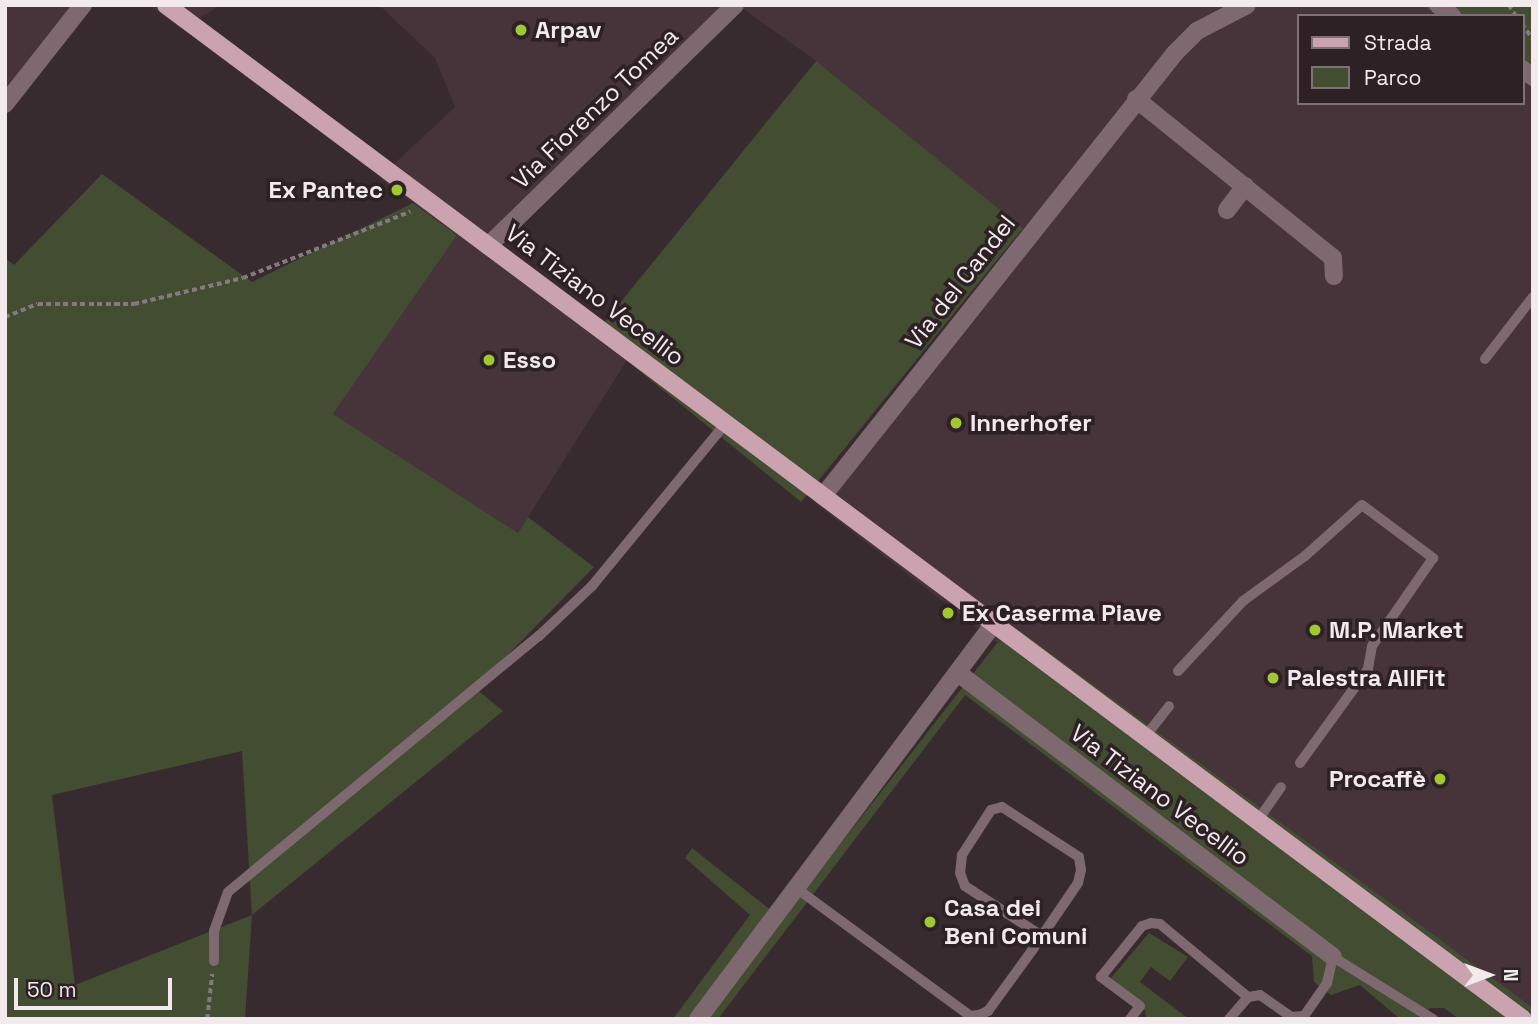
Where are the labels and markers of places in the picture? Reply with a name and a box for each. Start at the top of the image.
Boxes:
place label: Arpav [535,16,601,44]
marker: Arpav [513,22,529,38]
place label: Ex Pantec [268,176,383,204]
marker: Ex Pantec [389,182,405,198]
place label: Esso [503,346,556,374]
marker: Esso [481,352,497,368]
place label: Innerhofer [970,409,1092,437]
marker: Innerhofer [948,415,964,431]
place label: Ex Caserma Piave [962,599,1162,627]
marker: Ex Caserma Piave [940,605,956,621]
place label: M.P. Market [1329,616,1464,644]
marker: M.P. Market [1307,622,1323,638]
place label: Palestra AllFit [1287,664,1446,692]
marker: Palestra AllFit [1265,670,1281,686]
place label: Procaffè [1329,765,1426,793]
marker: Procaffè [1432,771,1448,787]
place label: Casa dei Beni Comuni [944,894,1087,950]
marker: Casa dei Beni Comuni [922,914,938,930]

